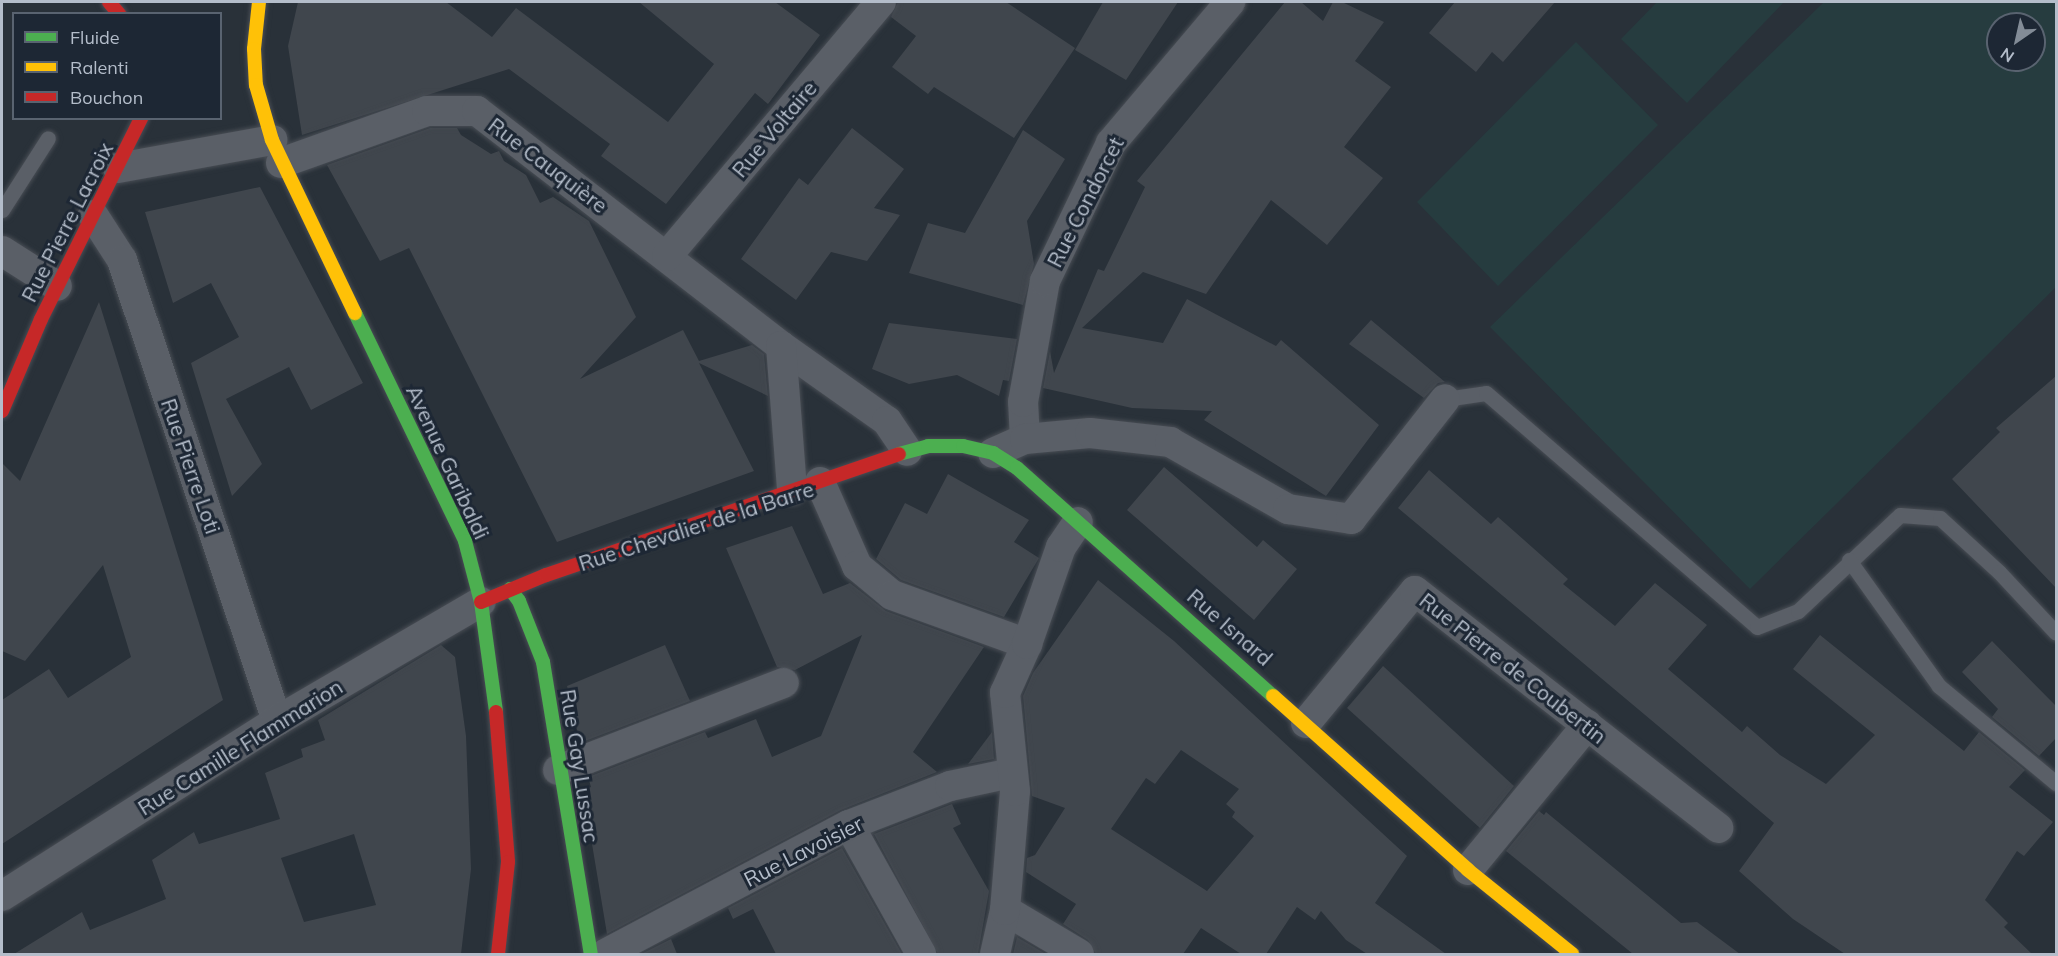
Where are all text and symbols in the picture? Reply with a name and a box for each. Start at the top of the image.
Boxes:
legend [12,12,222,120]
north arrow [1986,12,2046,72]
text: Fluide [70,26,120,49]
text: N [1996,44,2018,67]
text: Ralenti [70,56,128,79]
street label: Rue Voltaire [726,76,822,182]
text: Bouchon [70,86,143,109]
street label: Rue Cauquière [484,112,612,218]
street label: Rue Condorcet [1041,133,1129,271]
street label: Rue Pierre Lacroix [16,138,118,306]
street label: Avenue Garibaldi [401,381,495,543]
street label: Rue Pierre Loti [156,395,226,537]
street label: Rue Chevalier de la Barre [575,476,817,576]
street label: Rue Isnard [1182,583,1278,671]
street label: Rue Pierre de Coubertin [1415,587,1611,749]
street label: Rue Camille Flammarion [133,674,347,820]
street label: Rue Gay Lussac [555,687,605,845]
street label: Rue Lavoisier [739,810,867,892]

